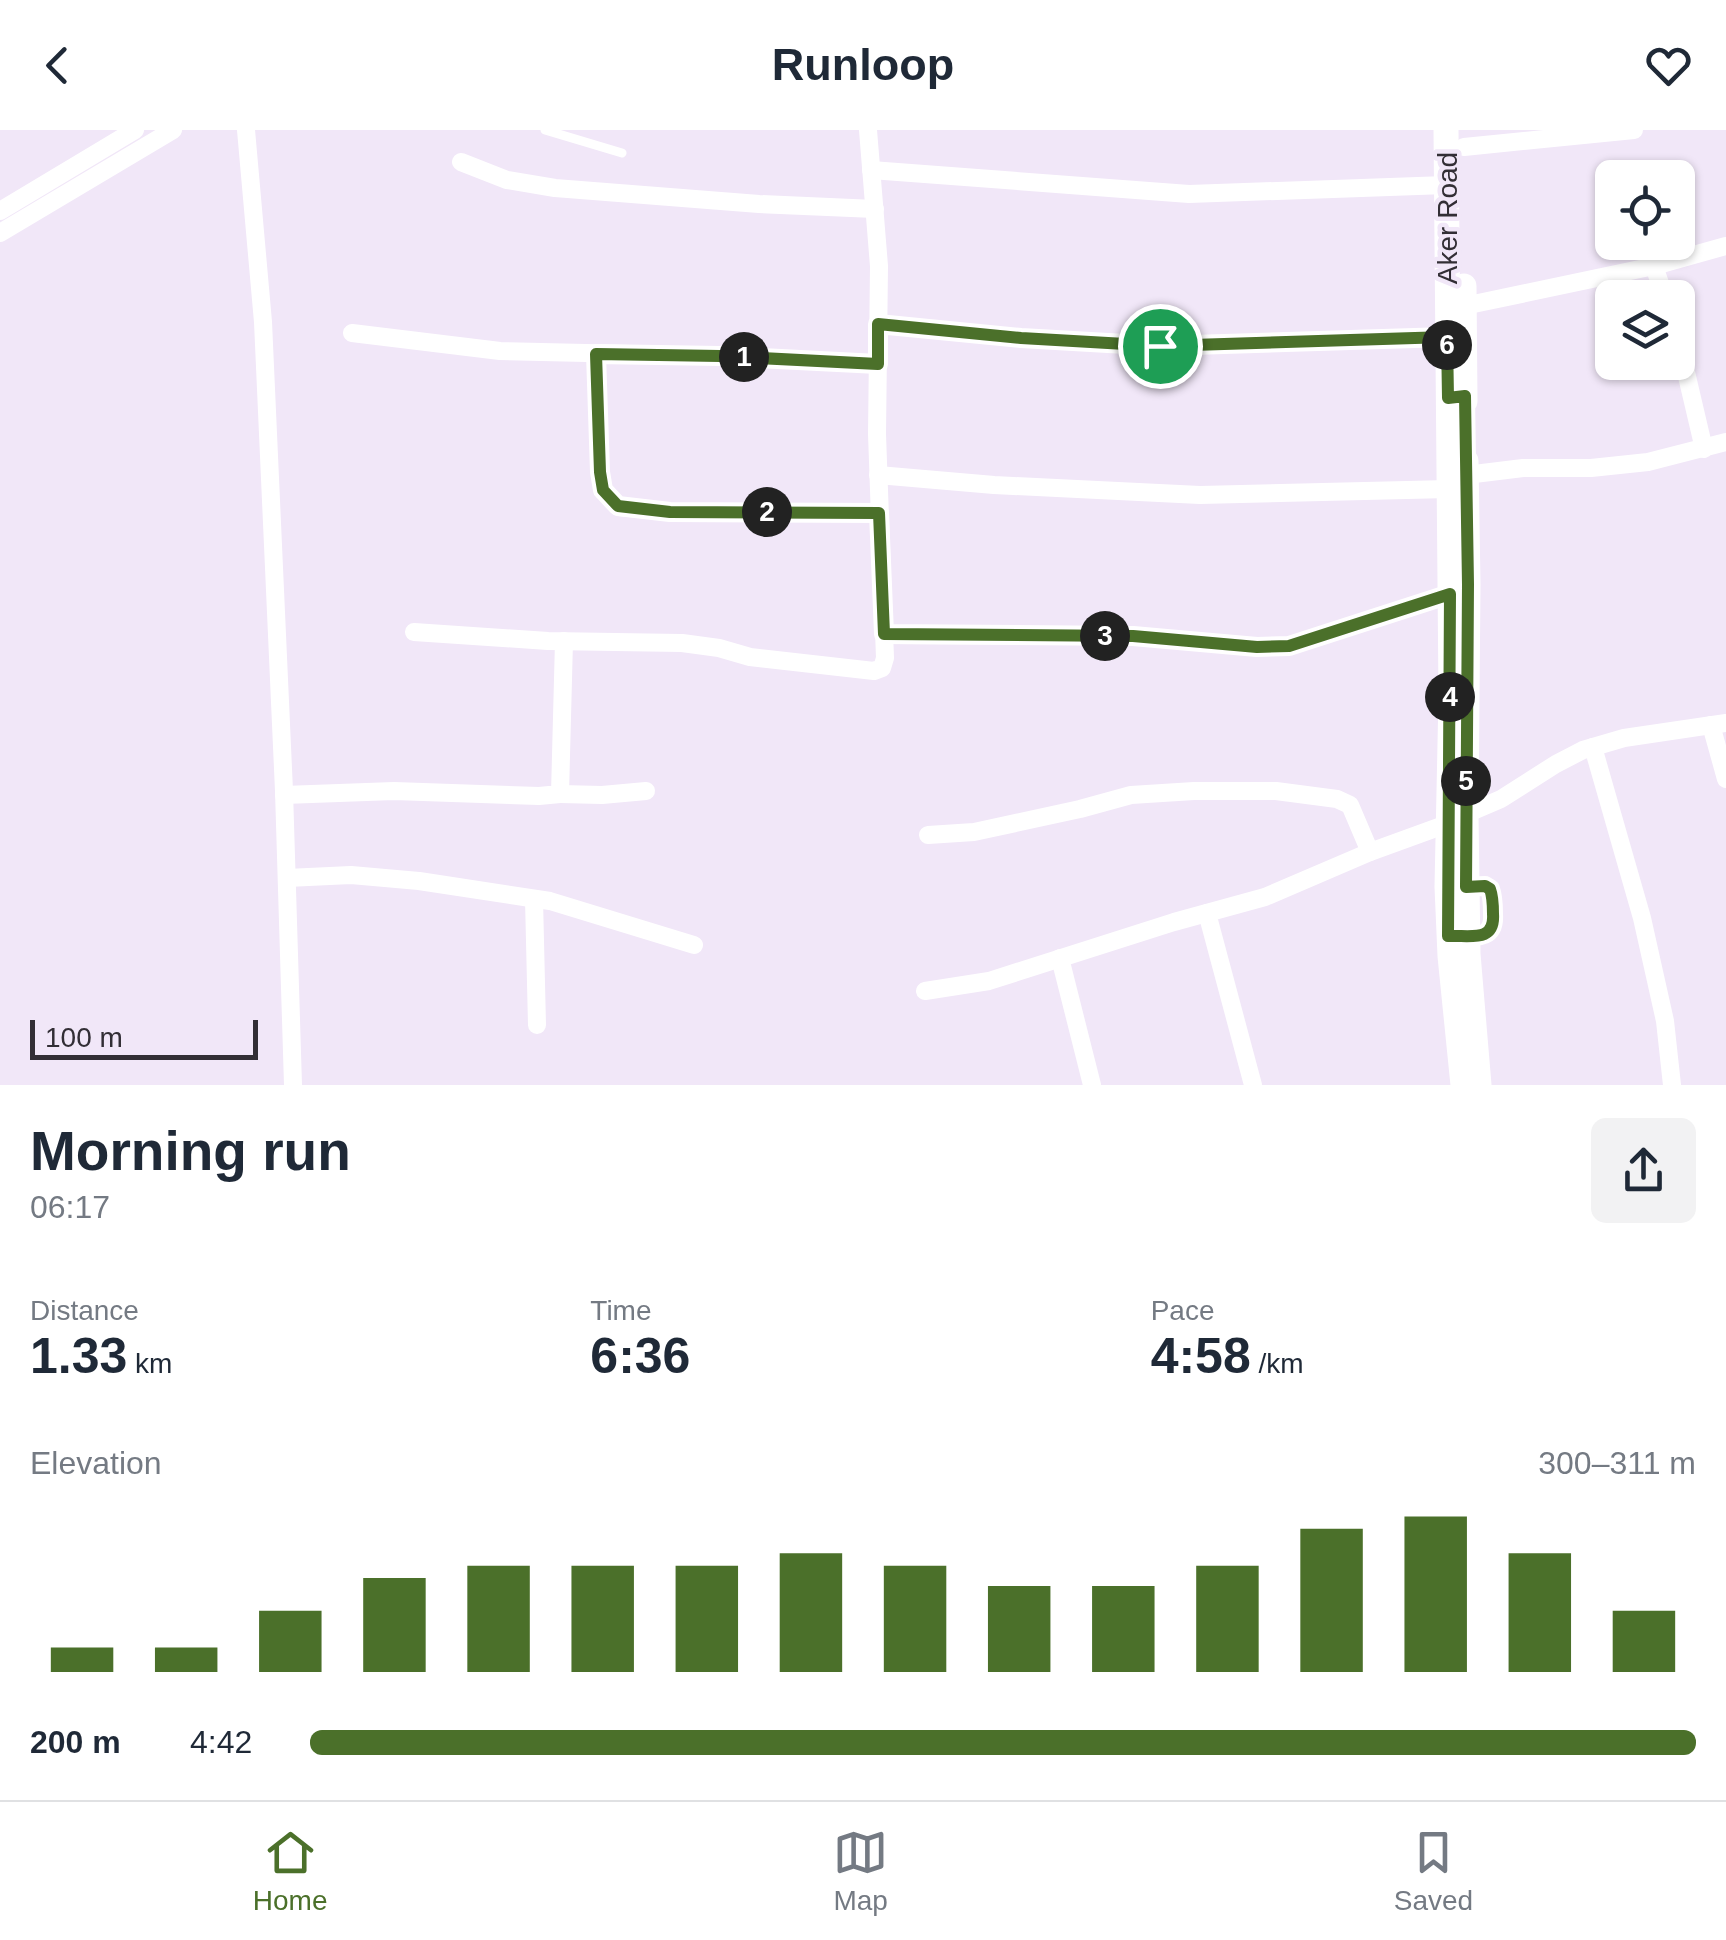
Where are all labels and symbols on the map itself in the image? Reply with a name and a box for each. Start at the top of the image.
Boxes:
street label: Aker Road [1432,152,1463,284]
pin [1118,304,1203,389]
pin: 6 [1422,320,1472,370]
pin: 1 [719,332,769,382]
pin: 2 [742,487,792,537]
pin: 3 [1080,611,1130,661]
pin: 4 [1425,672,1475,722]
pin: 5 [1441,756,1491,806]
scale bar [30,1015,258,1060]

